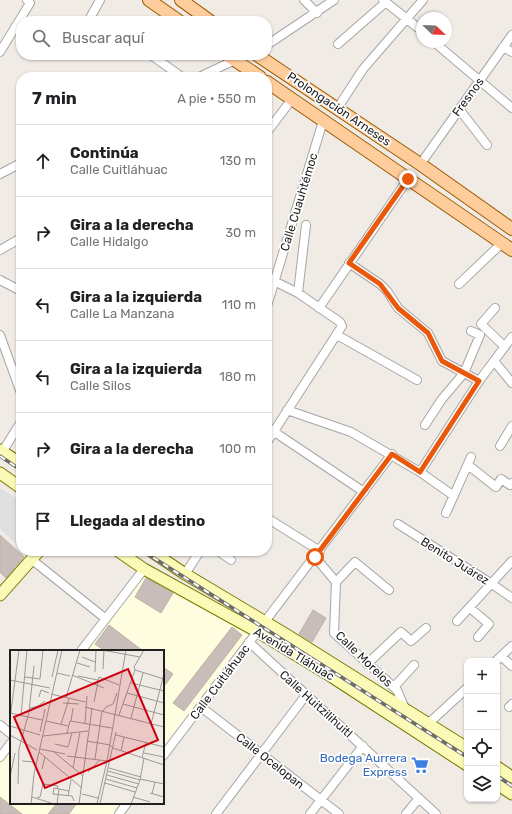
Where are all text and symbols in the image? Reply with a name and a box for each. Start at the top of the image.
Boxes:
north arrow [416,12,452,48]
search box [16,16,272,60]
icon: search [30,27,52,49]
text: Buscar aquí [62,29,144,47]
street label: Prolongación Arneses [285,69,393,149]
street label: Fresnos [449,75,487,119]
text: 7 min [32,88,77,108]
text: A pie · 550 m [177,91,256,106]
text: Continúa [70,144,139,162]
icon: ahead [32,150,54,172]
street label: Calle Cuauhtémoc [277,151,321,253]
text: 130 m [220,153,256,168]
text: Calle Cuitláhuac [70,162,168,177]
route end [399,170,417,188]
text: Gira a la derecha [70,216,194,234]
icon: right [32,222,54,244]
text: 30 m [225,225,256,240]
text: Calle Hidalgo [70,234,148,249]
text: Gira a la izquierda [70,288,202,306]
icon: left [32,294,54,316]
text: 110 m [222,297,256,312]
text: Calle La Manzana [70,306,175,321]
text: Gira a la izquierda [70,360,202,378]
icon: left [32,366,54,388]
text: 180 m [219,369,256,384]
text: Calle Silos [70,378,131,393]
icon: right [32,438,54,460]
text: Gira a la derecha [70,440,194,458]
text: 100 m [219,441,256,456]
icon: arrive [32,510,54,532]
text: Llegada al destino [70,512,205,530]
street label: Benito Juárez [418,534,492,588]
route start [306,548,324,566]
street label: Avenida Tláhuac [251,624,337,684]
street label: Calle Morelos [333,628,395,690]
street label: Calle Cuitláhuac [187,641,253,722]
inset map [10,650,164,804]
map controls [464,658,500,802]
button: + [464,658,500,694]
street label: Calle Huitzilihuitl [277,668,355,740]
button: − [464,694,500,730]
street label: Calle Ocelopan [233,730,307,792]
button: locate [464,730,500,766]
place label: Bodega Aurrera Express [320,751,407,779]
supermarket icon: Bodega Aurrera Express [410,755,430,775]
button: layers [464,766,500,802]

